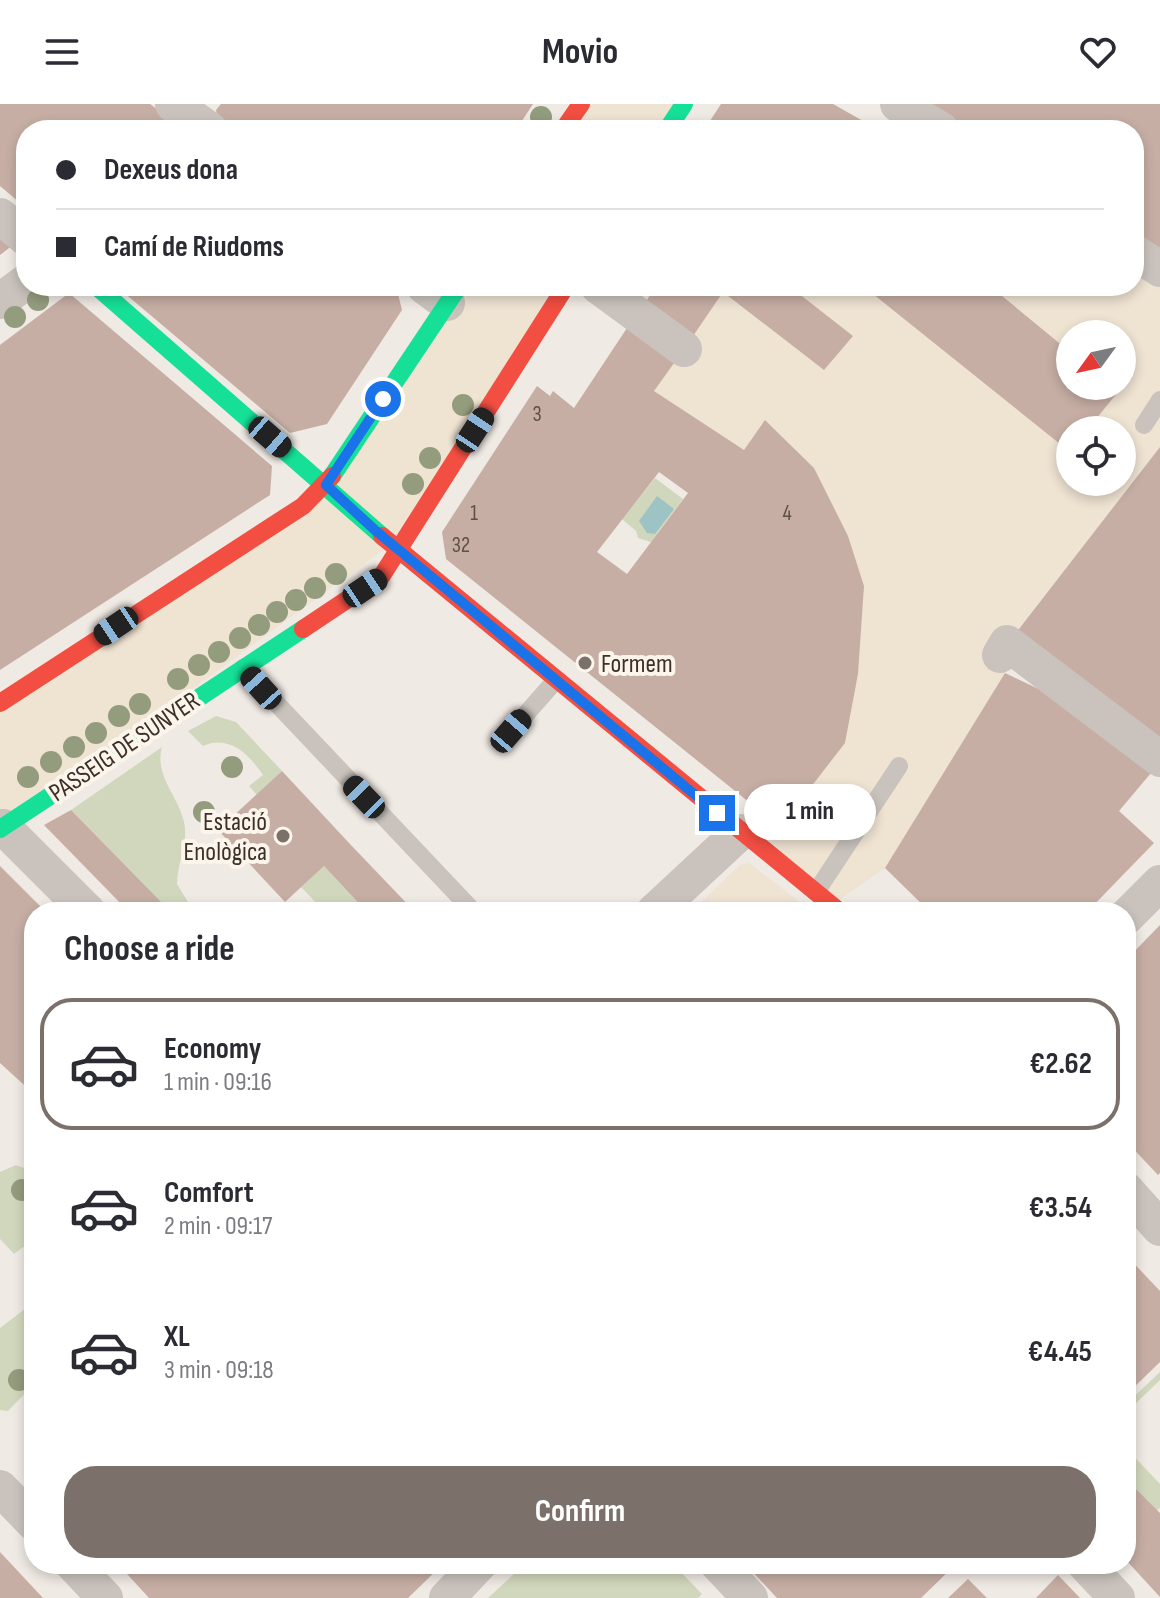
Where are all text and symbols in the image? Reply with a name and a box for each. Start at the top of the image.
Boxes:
icon: menu [40,30,84,74]
icon: heart [1076,30,1120,74]
text: Movio [542,31,618,74]
text: Dexeus dona [104,152,238,188]
text: Camí de Riudoms [104,229,284,265]
north arrow [1056,320,1136,400]
map controls [1056,320,1136,496]
route start [365,381,401,417]
house number: 3 [532,401,542,428]
car [452,403,498,457]
car [244,412,296,462]
button: locate [1056,416,1136,496]
house number: 1 [470,500,478,527]
house number: 4 [782,500,792,527]
house number: 32 [452,532,470,559]
car [338,565,392,611]
car [89,603,143,649]
place label: Formem [601,649,673,680]
marker: Formem [576,654,594,672]
car [236,662,286,714]
street label: PASSEIG DE SUNYER [44,685,206,809]
car [486,705,536,757]
car [339,771,389,823]
callout: 1 min [745,785,877,841]
route end [699,795,735,831]
text: 1 min [786,796,834,827]
place label: Estació Enològica [184,807,267,868]
marker: Estació Enològica [274,827,292,845]
text: Choose a ride [64,928,235,971]
icon: car [68,1028,140,1100]
text: Economy [164,1031,261,1067]
text: €2.62 [1029,1046,1092,1082]
text: 1 min · 09:16 [164,1067,272,1098]
icon: car [68,1172,140,1244]
text: Comfort [164,1175,254,1211]
text: €3.54 [1029,1190,1092,1226]
text: 2 min · 09:17 [164,1211,272,1242]
icon: car [68,1316,140,1388]
text: XL [164,1319,190,1355]
text: €4.45 [1028,1334,1092,1370]
text: 3 min · 09:18 [164,1355,274,1386]
button: Confirm [64,1466,1096,1558]

